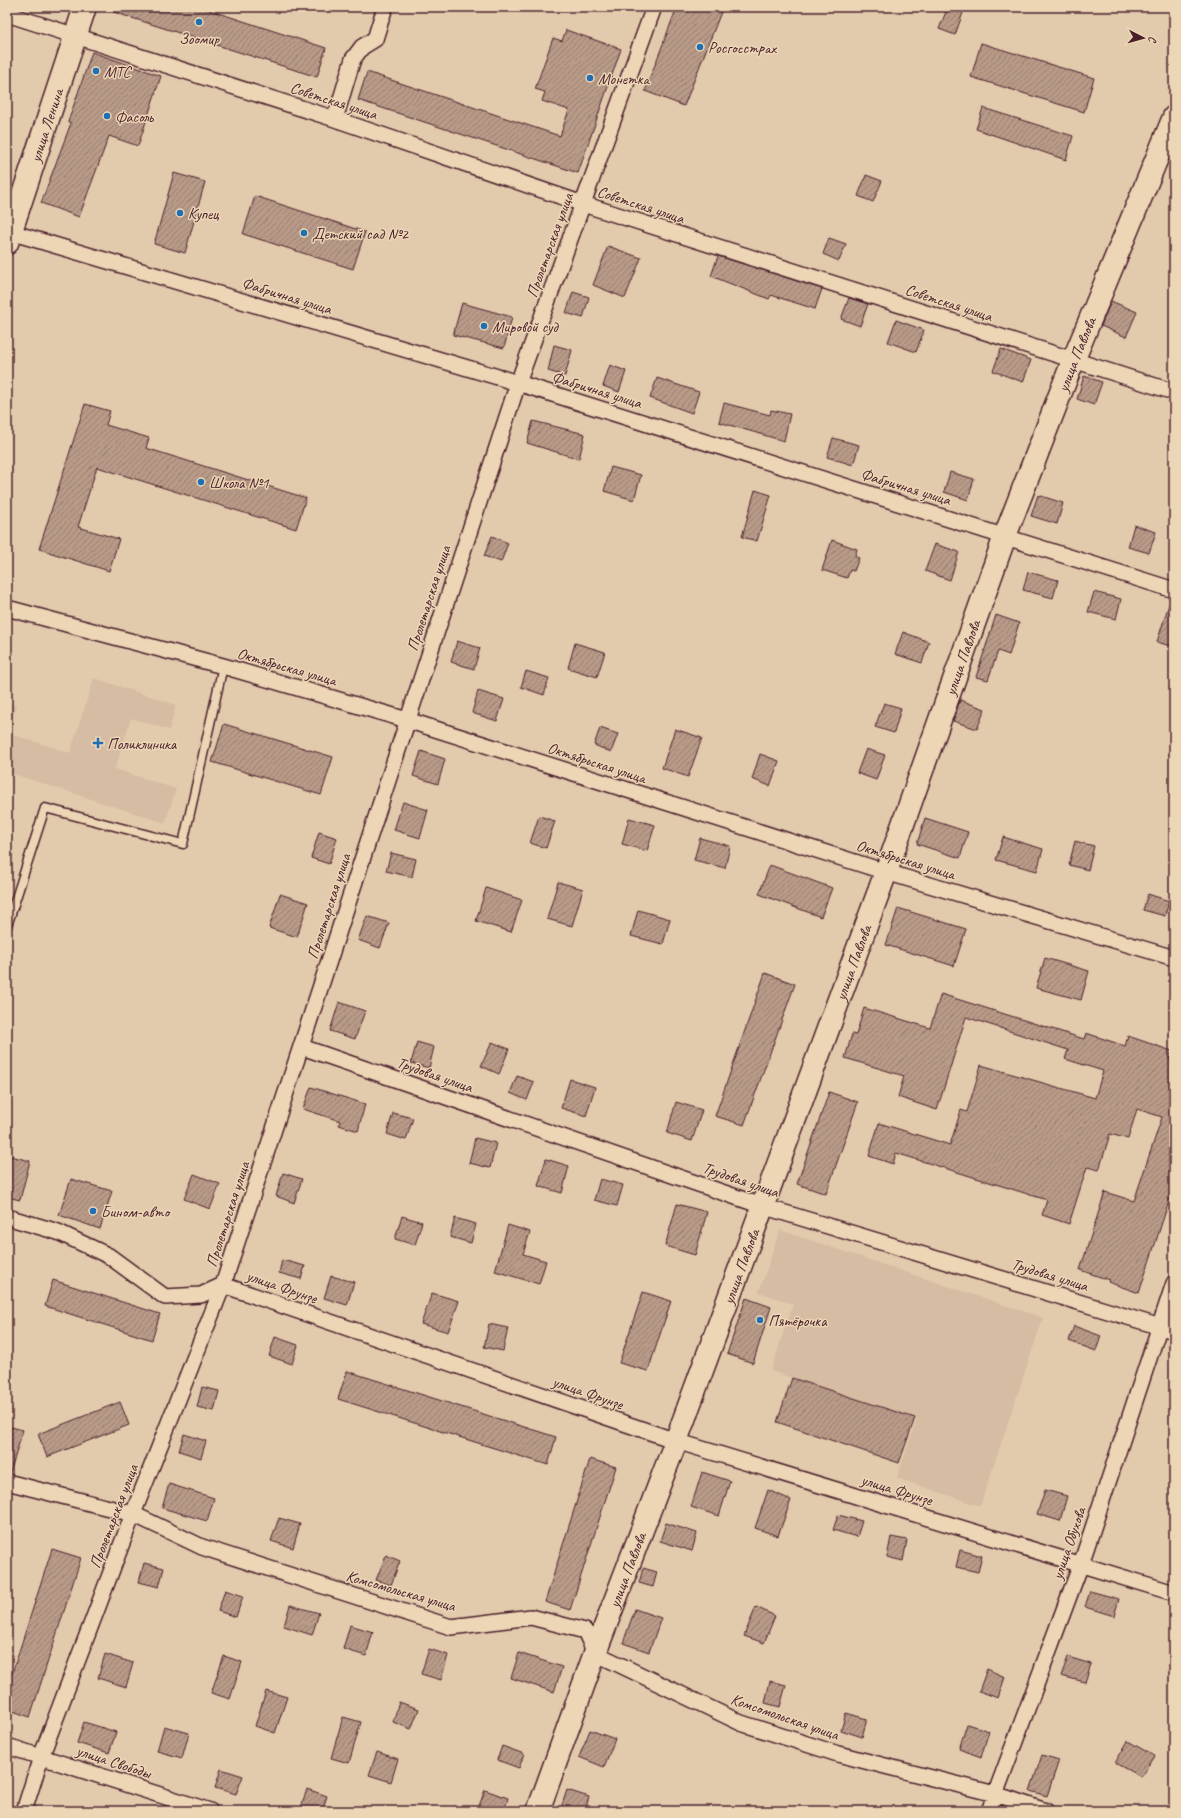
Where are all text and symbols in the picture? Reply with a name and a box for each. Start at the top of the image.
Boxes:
marker: Зоомир [194,17,204,27]
north arrow [1123,18,1163,58]
place label: Зоомир [179,29,220,49]
text: С [1146,36,1160,44]
place label: Росгосстрах [708,38,778,58]
marker: Росгосстрах [695,42,705,52]
place label: МТС [104,62,133,82]
marker: МТС [91,66,101,76]
place label: Монетка [598,69,651,89]
marker: Монетка [585,73,595,83]
street label: Советская улица [288,77,381,125]
street label: улица Ленина [25,85,69,166]
place label: Фасоль [115,107,154,127]
marker: Фасоль [102,111,112,121]
street label: Советская улица [595,181,688,229]
street label: Пролетарская улица [522,189,579,300]
place label: Купец [188,204,219,224]
marker: Купец [175,208,185,218]
place label: Детский сад №2 [312,224,410,244]
marker: Детский сад №2 [299,228,309,238]
street label: Фабричная улица [239,273,335,319]
street label: Советская улица [903,279,996,327]
street label: улица Павлова [1053,313,1102,396]
place label: Мировой суд [492,317,560,337]
marker: Мировой суд [479,321,489,331]
street label: Фабричная улица [549,367,645,413]
street label: Фабричная улица [858,464,954,510]
place label: Школа №1 [209,473,269,493]
marker: Школа №1 [196,477,206,487]
street label: Пролетарская улица [403,542,456,653]
street label: улица Павлова [940,616,986,699]
street label: Октябрьская улица [235,643,340,691]
place label: Поликлиника [107,734,178,754]
marker: Поликлиника [92,737,104,749]
street label: Октябрьская улица [545,738,650,789]
street label: Октябрьская улица [854,835,959,885]
street label: Пролетарская улица [303,850,356,961]
street label: улица Павлова [830,921,877,1004]
street label: Трудовая улица [394,1053,476,1098]
street label: Пролетарская улица [202,1158,255,1269]
street label: Трудовая улица [700,1158,782,1203]
place label: Бином-авто [101,1202,171,1222]
marker: Бином-авто [88,1206,98,1216]
street label: улица Павлова [718,1225,765,1308]
street label: Трудовая улица [1009,1254,1091,1296]
street label: улица Фрунзе [243,1265,321,1309]
place label: Пятёрочка [768,1311,828,1331]
marker: Пятёрочка [755,1315,765,1325]
street label: улица Фрунзе [549,1371,627,1415]
street label: Пролетарская улица [85,1460,143,1571]
street label: улица Фрунзе [858,1469,936,1511]
street label: улица Обухова [1047,1503,1091,1583]
street label: улица Павлова [604,1529,652,1611]
street label: Комсомольская улица [344,1566,459,1617]
street label: Комсомольская улица [728,1689,843,1745]
street label: улица Свободы [73,1740,155,1784]

